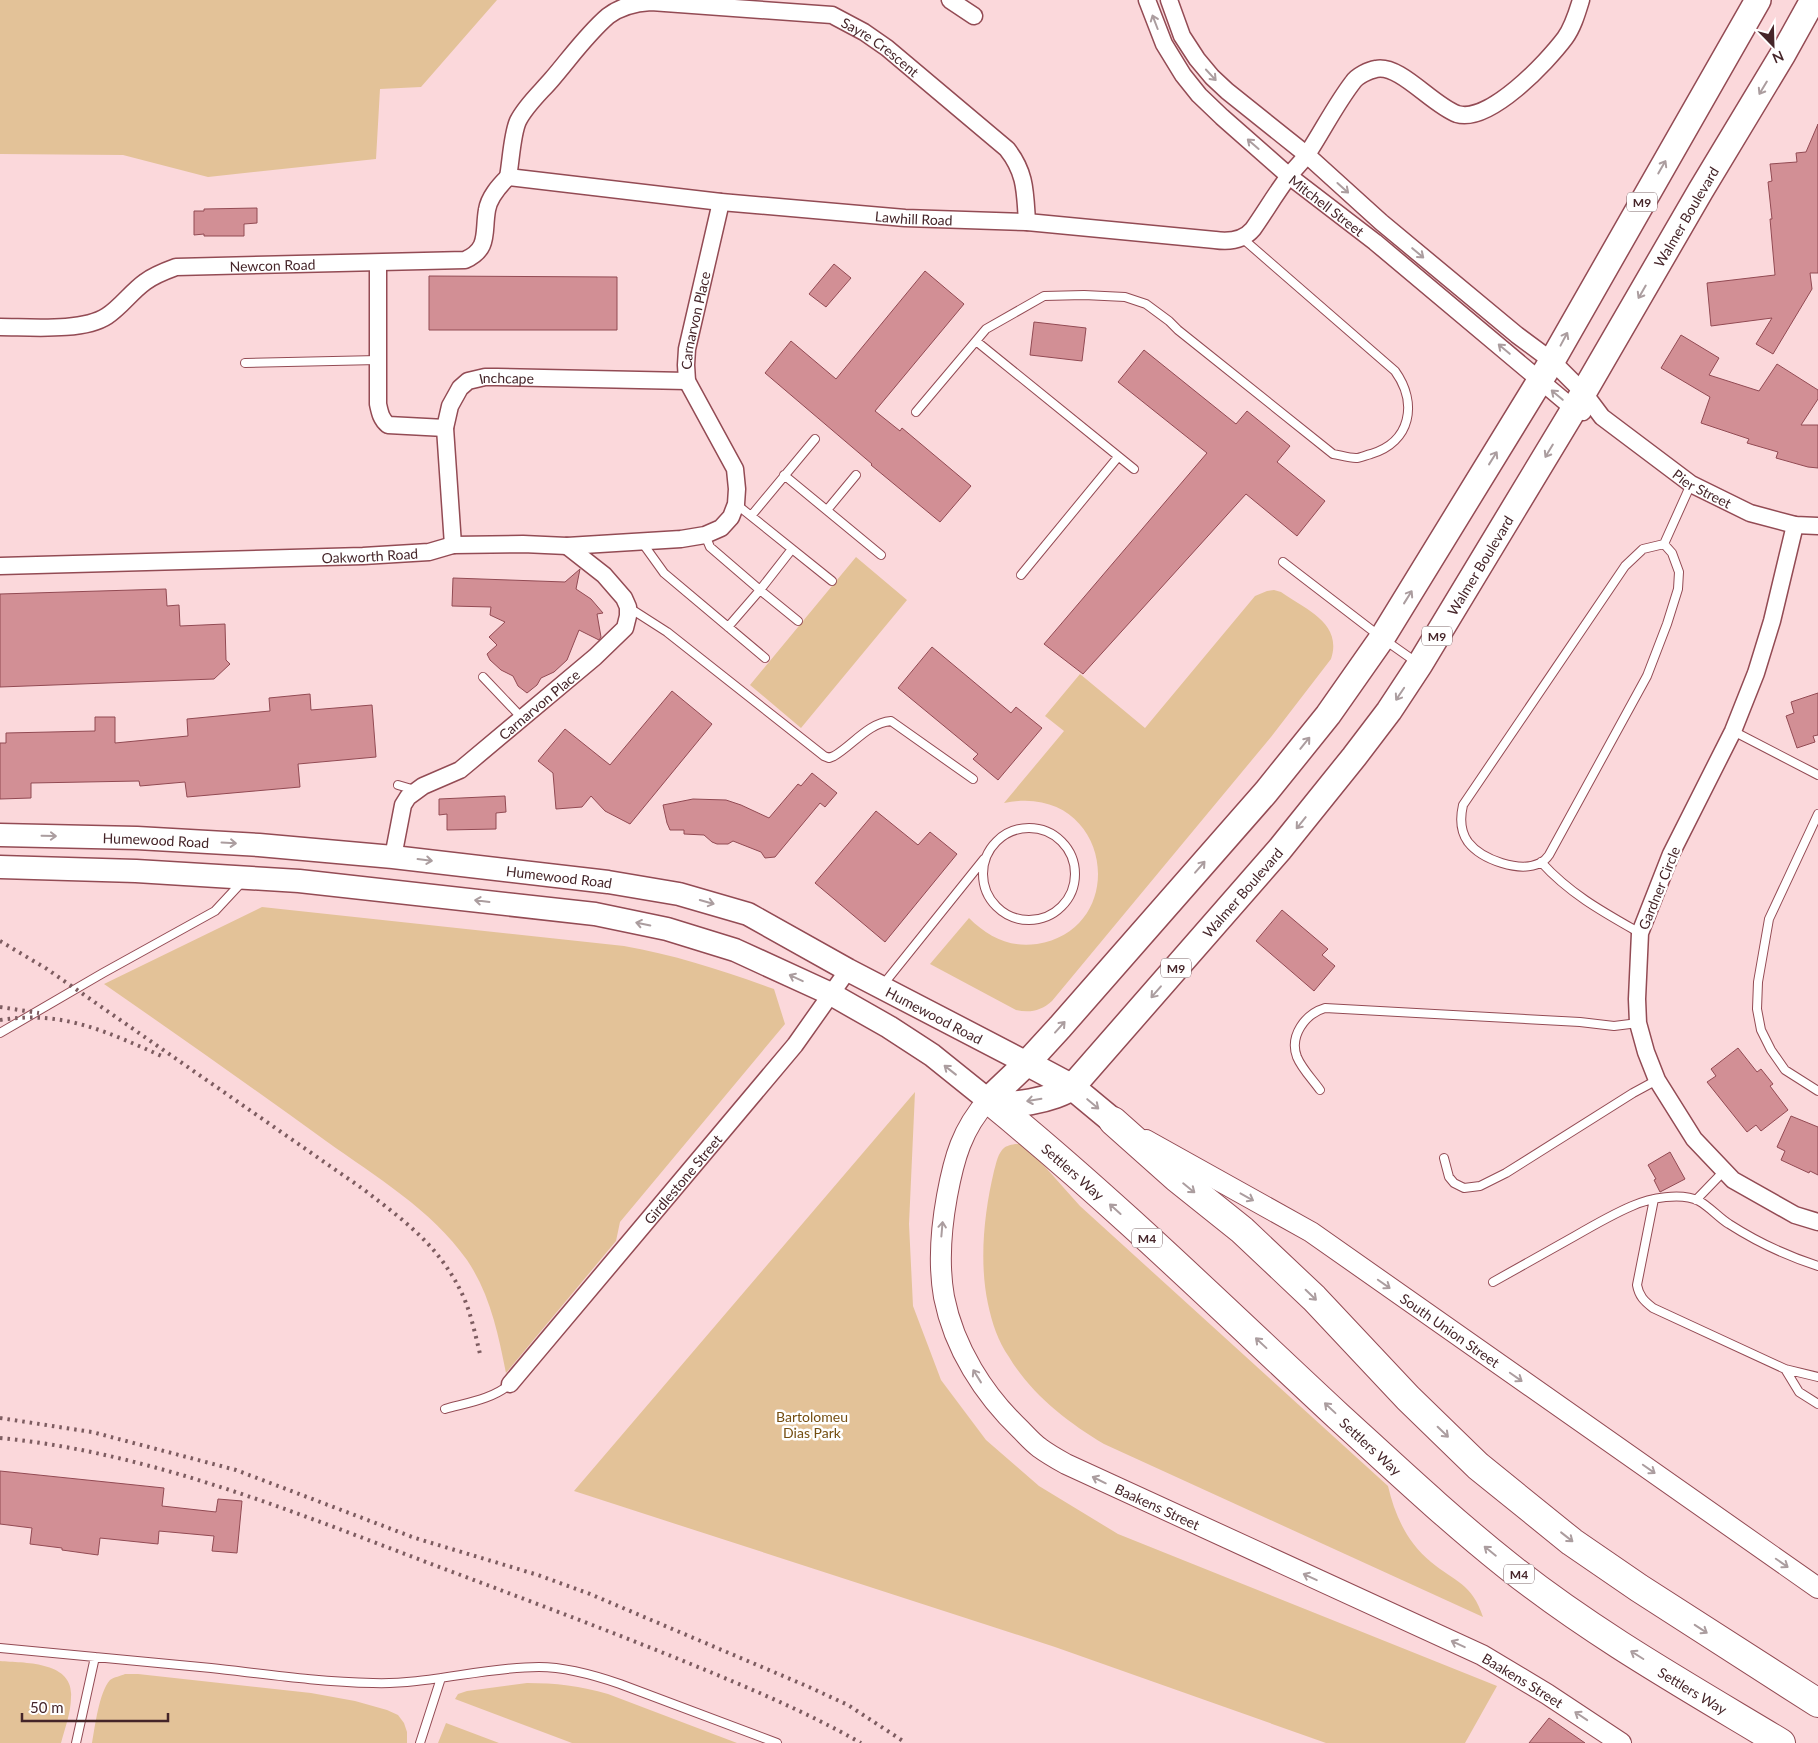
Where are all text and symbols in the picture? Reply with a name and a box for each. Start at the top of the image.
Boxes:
street label: Sayre Crescent [839,13,923,80]
one-way arrow [1150,15,1159,30]
north arrow [1748,20,1798,70]
text: N [1770,47,1787,67]
one-way arrow [1205,69,1217,81]
one-way arrow [1757,80,1767,94]
one-way arrow [1246,138,1259,149]
one-way arrow [1658,160,1667,175]
street label: Walmer Boulevard [1650,163,1722,270]
street label: Mitchell Street [1286,171,1368,239]
one-way arrow [1337,182,1350,194]
road number: M9 [1627,192,1657,212]
street label: Lawhill Road [874,207,953,228]
one-way arrow [1411,247,1424,258]
street label: Newcon Road [229,255,316,274]
street label: Carnarvon Place [677,270,713,370]
one-way arrow [1636,285,1646,299]
one-way arrow [1559,331,1569,346]
one-way arrow [1497,343,1510,354]
street label: Inchcape [477,369,534,387]
one-way arrow [1551,390,1564,401]
one-way arrow [1544,444,1554,458]
one-way arrow [1487,451,1498,465]
street label: Pier Street [1670,465,1734,511]
street label: Walmer Boulevard [1443,512,1516,618]
street label: Oakworth Road [321,544,419,566]
one-way arrow [1403,590,1413,604]
road number: M9 [1422,626,1452,646]
street label: Carnarvon Place [495,665,583,743]
one-way arrow [1395,687,1405,701]
one-way arrow [1300,736,1310,750]
one-way arrow [1296,816,1307,829]
street label: Humewood Road [103,829,210,851]
one-way arrow [40,831,56,841]
one-way arrow [220,839,236,848]
street label: Walmer Boulevard [1198,844,1286,941]
street label: Gardner Circle [1635,844,1683,932]
one-way arrow [417,855,433,865]
one-way arrow [1194,861,1206,874]
street label: Humewood Road [505,862,613,891]
one-way arrow [475,896,491,906]
one-way arrow [698,898,714,908]
one-way arrow [636,919,652,929]
road number: M9 [1161,958,1191,978]
one-way arrow [789,972,804,982]
street label: Humewood Road [883,983,986,1047]
one-way arrow [1150,985,1161,998]
one-way arrow [1054,1021,1066,1034]
one-way arrow [944,1064,957,1075]
one-way arrow [1027,1095,1043,1105]
one-way arrow [1086,1099,1099,1110]
street label: Girdlestone Street [640,1131,725,1227]
street label: Settlers Way [1039,1139,1109,1204]
one-way arrow [1182,1183,1196,1193]
one-way arrow [1239,1192,1254,1202]
one-way arrow [1109,1203,1122,1215]
one-way arrow [937,1221,947,1237]
road number: M4 [1132,1228,1162,1248]
one-way arrow [1377,1279,1391,1289]
one-way arrow [1305,1289,1318,1301]
street label: South Union Street [1397,1289,1503,1370]
one-way arrow [1254,1337,1267,1349]
one-way arrow [972,1370,982,1384]
one-way arrow [1508,1372,1522,1382]
one-way arrow [1323,1402,1336,1414]
park label: Bartolomeu Dias Park [776,1408,848,1441]
street label: Settlers Way [1337,1414,1406,1479]
one-way arrow [1437,1426,1449,1438]
one-way arrow [1642,1464,1656,1474]
one-way arrow [1091,1475,1106,1485]
street label: Baakens Street [1112,1479,1203,1533]
one-way arrow [1560,1532,1573,1543]
one-way arrow [1484,1545,1497,1556]
one-way arrow [1775,1558,1789,1568]
road number: M4 [1504,1565,1534,1584]
one-way arrow [1303,1571,1318,1581]
one-way arrow [1694,1624,1708,1634]
one-way arrow [1451,1639,1466,1649]
street label: Baakens Street [1480,1649,1567,1711]
one-way arrow [1630,1649,1644,1659]
street label: Settlers Way [1655,1663,1731,1718]
scale bar [22,1690,169,1722]
text: 50 m [30,1698,64,1716]
one-way arrow [1574,1711,1588,1721]

